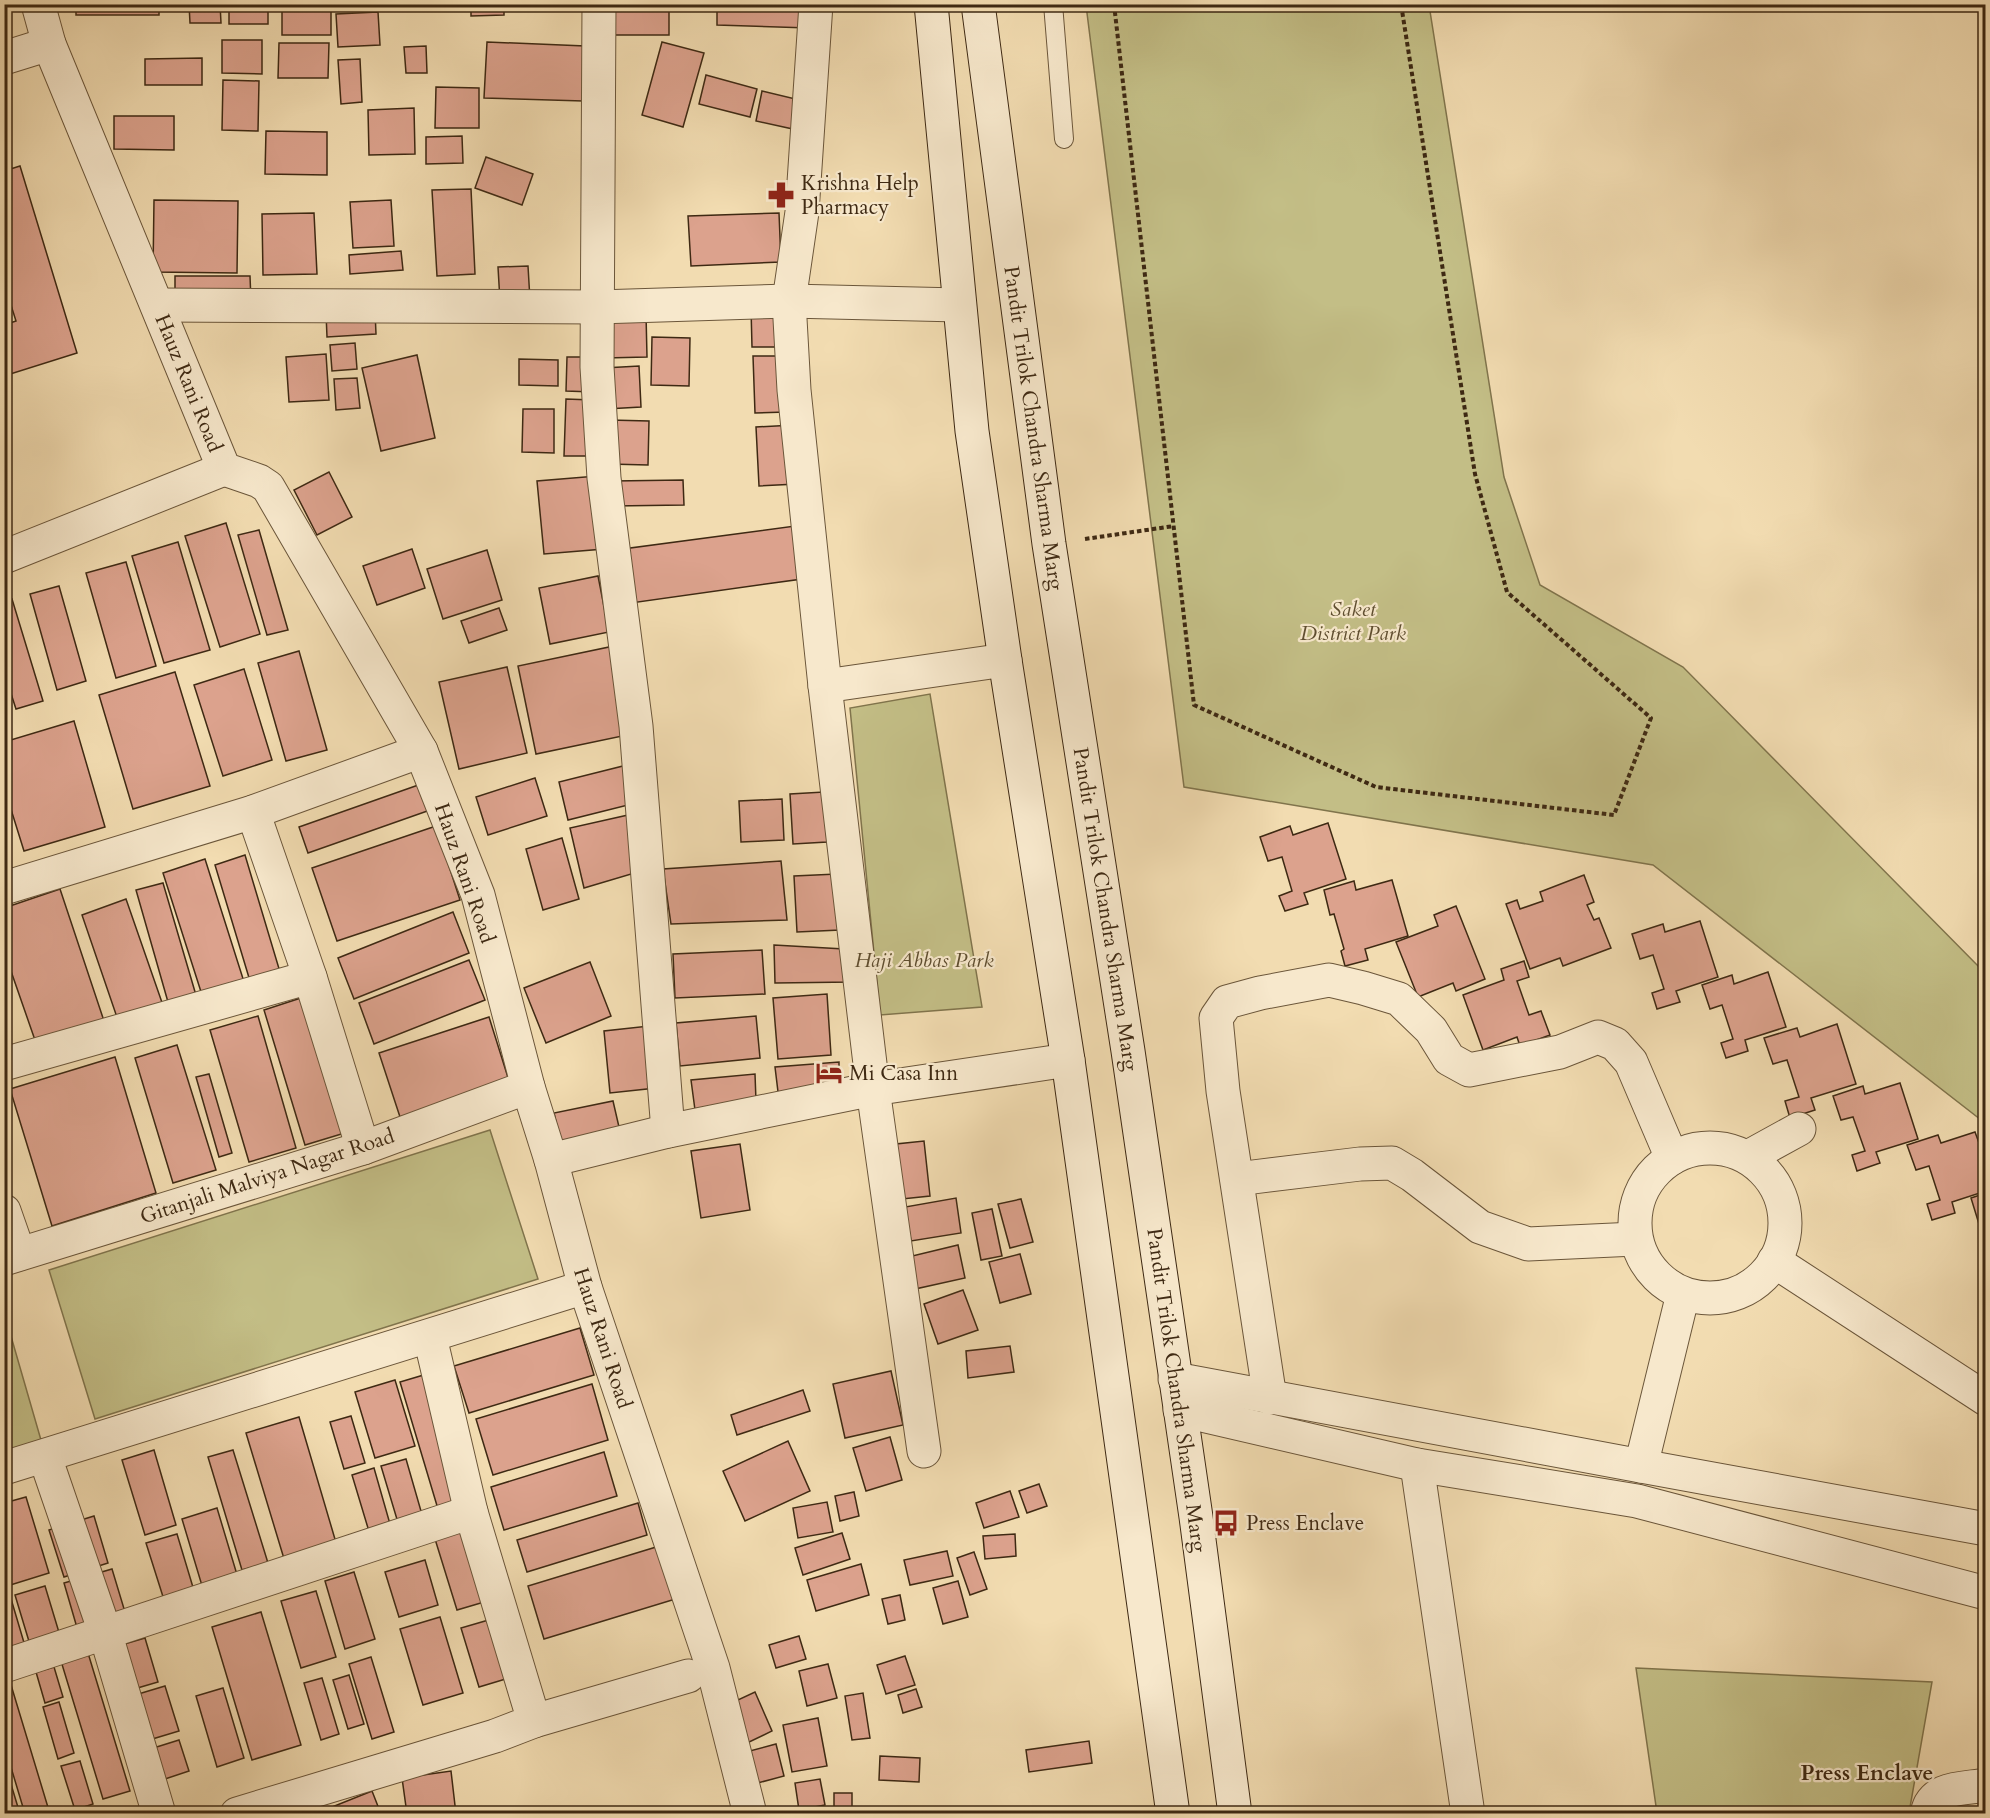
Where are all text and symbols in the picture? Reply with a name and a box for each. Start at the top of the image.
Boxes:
place label: Krishna Help Pharmacy [801,169,919,222]
pharmacy icon: Krishna Help Pharmacy [766,180,796,210]
street label: Pandit Trilok Chandra Sharma Marg [996,264,1071,592]
street label: Hauz Rani Road [148,310,229,457]
park label: Saket District Park [1300,595,1407,648]
street label: Pandit Trilok Chandra Sharma Marg [1066,745,1145,1073]
street label: Hauz Rani Road [427,799,502,947]
park label: Haji Abbas Park [854,946,994,975]
hotel icon: Mi Casa Inn [814,1058,844,1088]
place label: Mi Casa Inn [849,1059,958,1088]
street label: Gitanjali Malviya Nagar Road [136,1122,398,1231]
street label: Pandit Trilok Chandra Sharma Marg [1139,1226,1214,1554]
street label: Hauz Rani Road [566,1264,639,1412]
bus stop icon: Press Enclave [1211,1508,1241,1538]
place label: Press Enclave [1246,1509,1364,1538]
district label: Press Enclave [1801,1758,1933,1788]

